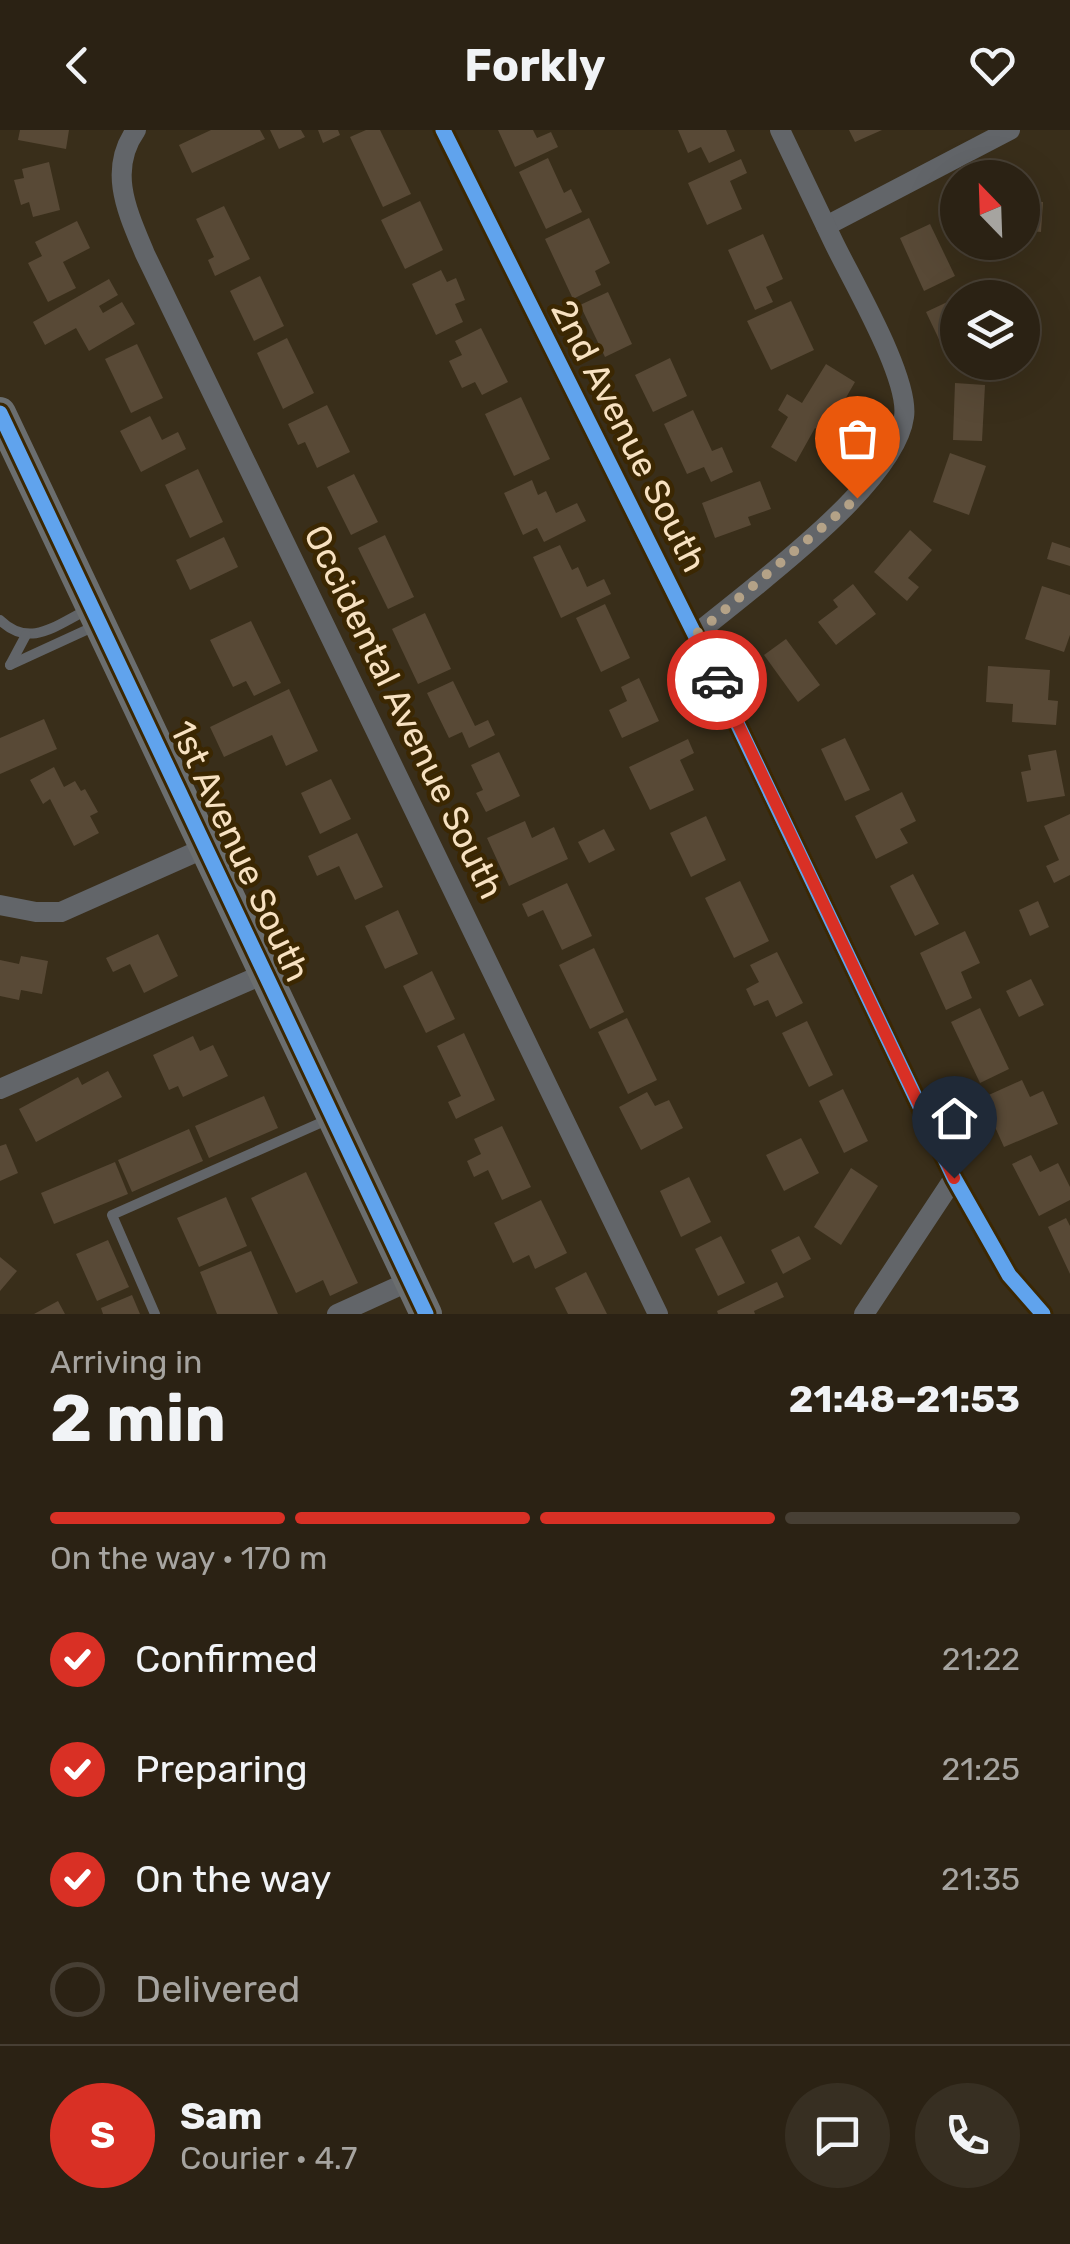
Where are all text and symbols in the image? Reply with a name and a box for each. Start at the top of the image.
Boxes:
icon: back [50,38,105,93]
icon: heart [965,38,1020,93]
text: Forkly [464,39,606,92]
north arrow [940,160,1040,260]
map controls [940,160,1040,380]
button: layers [940,280,1040,380]
street label: 2nd Avenue South [542,293,716,579]
pin [815,396,900,499]
icon: bag [830,411,885,466]
street label: Occidental Avenue South [295,518,513,906]
courier [667,630,767,730]
icon: car [690,653,745,708]
street label: 1st Avenue South [161,714,319,988]
pin [912,1076,997,1179]
icon: home [927,1091,982,1146]
text: Arriving in [50,1343,202,1381]
text: 21:48–21:53 [789,1376,1020,1422]
text: 2 min [50,1380,226,1457]
text: On the way · 170 m [50,1539,328,1577]
icon: check [50,1632,105,1687]
text: Confirmed [135,1636,318,1682]
text: 21:22 [942,1640,1020,1678]
icon: check [50,1742,105,1797]
text: Preparing [135,1746,308,1792]
text: 21:25 [942,1750,1020,1788]
icon: check [50,1852,105,1907]
text: On the way [135,1856,331,1902]
text: 21:35 [941,1860,1020,1898]
text: Delivered [135,1966,300,2012]
button: chat [785,2083,890,2188]
button: phone [915,2083,1020,2188]
text: Sam [180,2093,262,2139]
text: S [90,2112,115,2158]
text: Courier · 4.7 [180,2139,357,2177]

